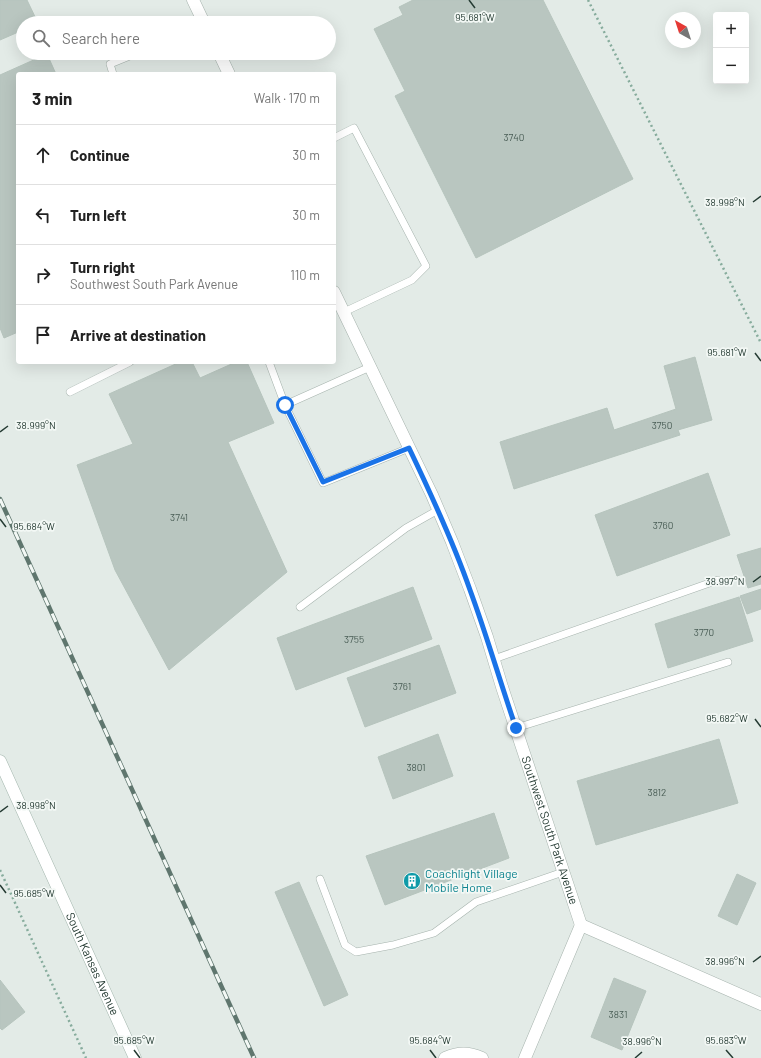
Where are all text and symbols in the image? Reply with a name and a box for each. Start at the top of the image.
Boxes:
text: 95.681°W [455,11,495,23]
north arrow [665,12,701,48]
map controls [713,12,749,84]
button: + [713,12,749,48]
search box [16,16,336,60]
icon: search [30,27,52,49]
text: Search here [62,29,140,47]
button: − [713,48,749,84]
text: 3 min [32,88,72,108]
text: Walk · 170 m [254,90,320,106]
house number: 3740 [503,131,525,143]
icon: ahead [32,144,54,166]
text: Continue [70,146,130,164]
text: 30 m [293,147,320,163]
text: 38.998°N [705,196,745,208]
icon: left [32,204,54,226]
text: Turn left [70,206,126,224]
text: 30 m [293,207,320,223]
text: Turn right [70,258,135,276]
icon: right [32,264,54,286]
text: 110 m [290,267,320,283]
text: Southwest South Park Avenue [70,276,238,292]
icon: arrive [32,324,54,346]
text: Arrive at destination [70,326,206,344]
text: 95.681°W [707,346,747,358]
route start [276,396,294,414]
text: 38.999°N [16,419,56,431]
house number: 3750 [652,419,672,431]
house number: 3741 [170,511,188,523]
house number: 3760 [653,519,673,531]
text: 95.684°W [13,520,55,532]
text: 38.997°N [706,575,744,587]
house number: 3770 [694,626,714,638]
house number: 3755 [344,633,364,645]
house number: 3761 [393,680,411,692]
text: 95.682°W [706,712,748,724]
route end [507,719,525,737]
street label: Southwest South Park Avenue [519,754,582,906]
house number: 3801 [406,761,426,773]
house number: 3812 [648,786,666,798]
text: 38.998°N [16,799,56,811]
place label: Coachlight Village Mobile Home [425,866,518,894]
building icon: Coachlight Village Mobile Home [402,871,422,891]
text: 95.685°W [13,887,55,899]
street label: South Kansas Avenue [64,910,123,1017]
text: 38.996°N [705,955,745,967]
house number: 3831 [609,1008,627,1020]
text: 95.685°W [113,1034,155,1046]
text: 95.684°W [409,1034,451,1046]
text: 95.683°W [705,1034,747,1046]
text: 38.996°N [622,1035,662,1047]

